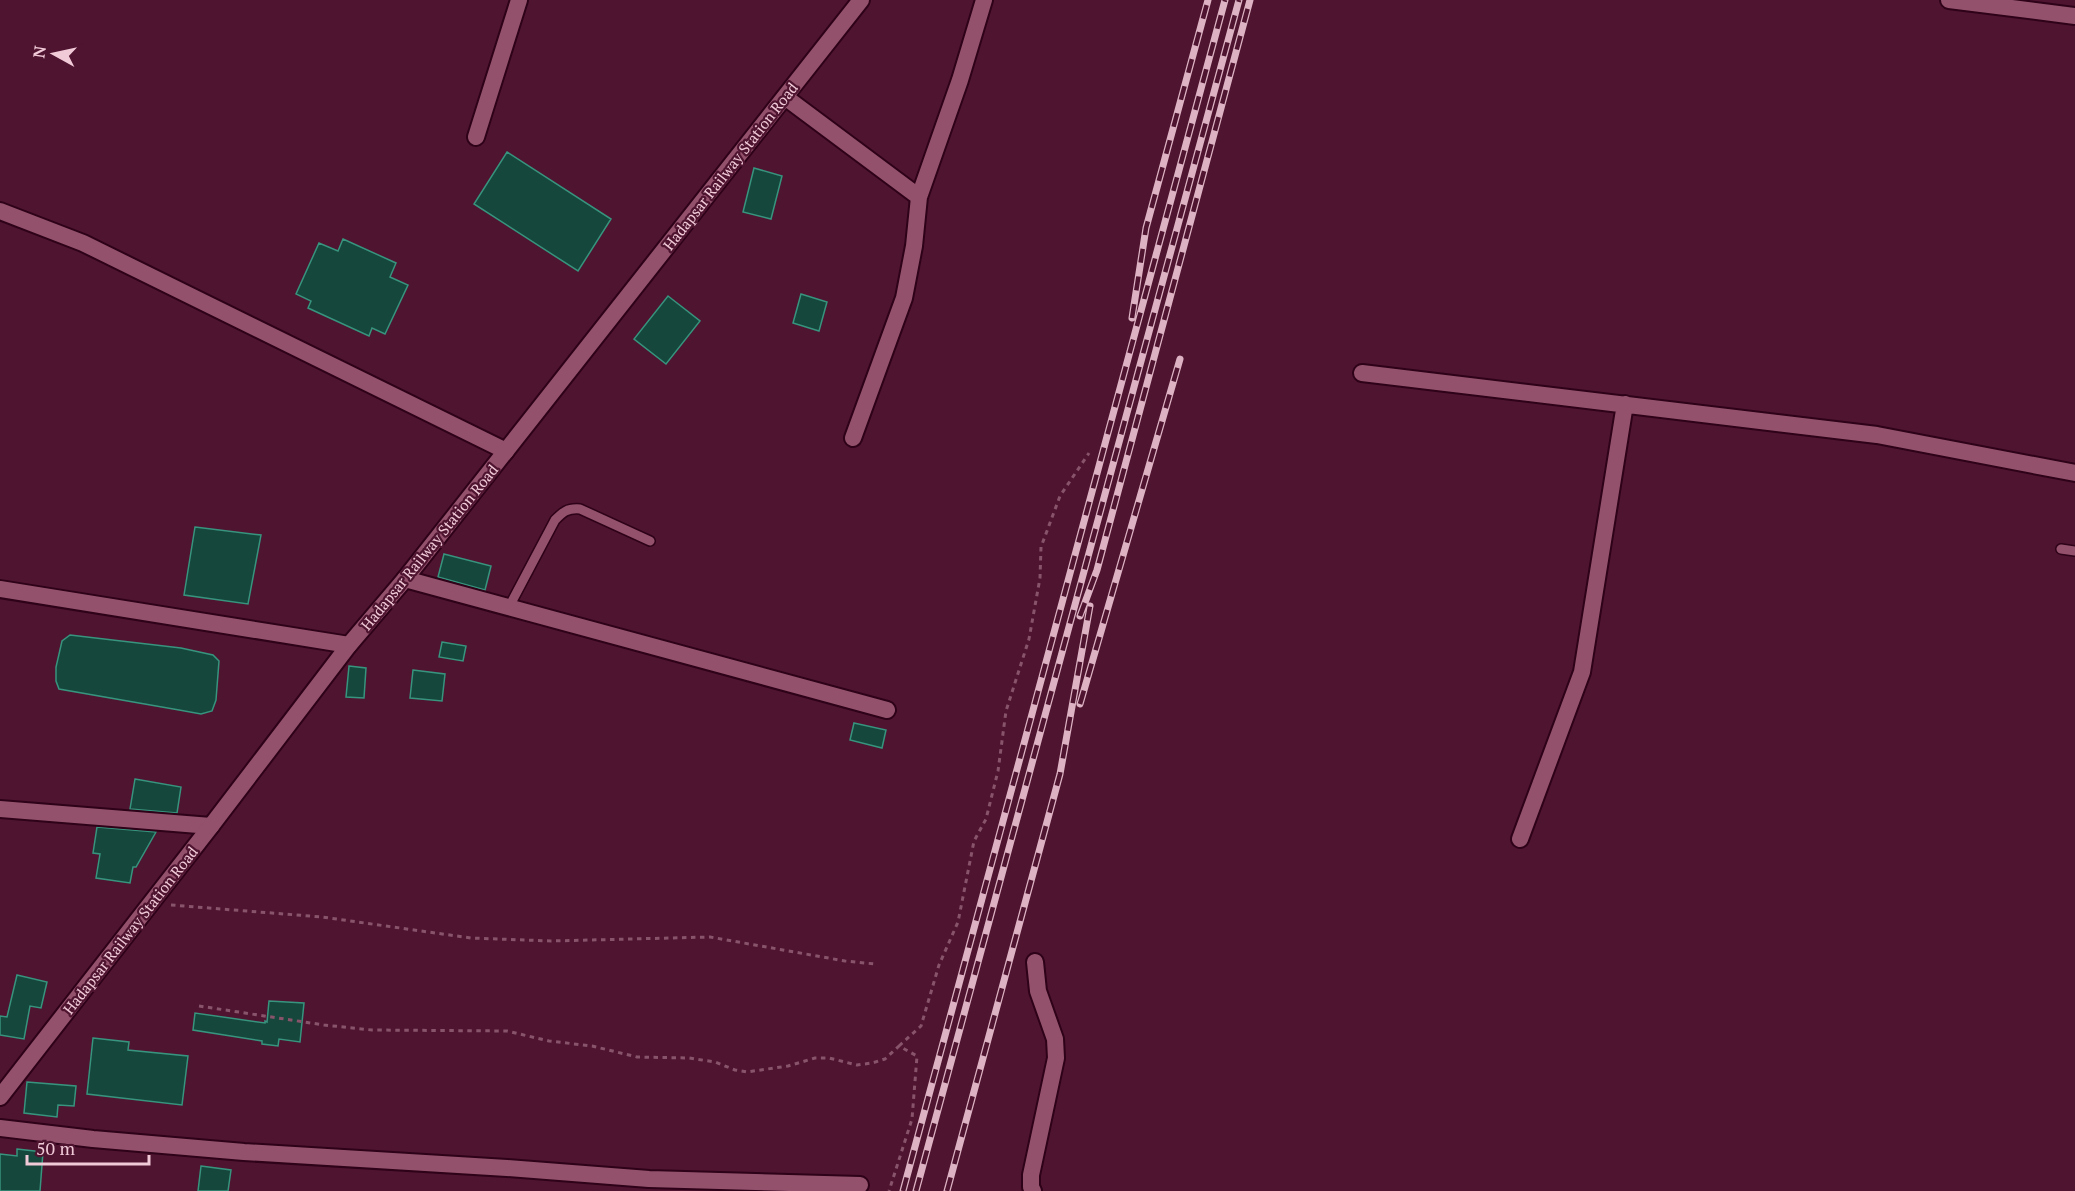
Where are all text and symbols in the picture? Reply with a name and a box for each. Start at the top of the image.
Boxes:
north arrow [24,24,84,84]
text: N [27,44,51,59]
street label: Hadapsar Railway Station Road [658,78,802,254]
street label: Hadapsar Railway Station Road [356,460,502,634]
street label: Hadapsar Railway Station Road [58,842,202,1018]
scale bar [27,1128,148,1166]
text: 50 m [36,1136,76,1160]

